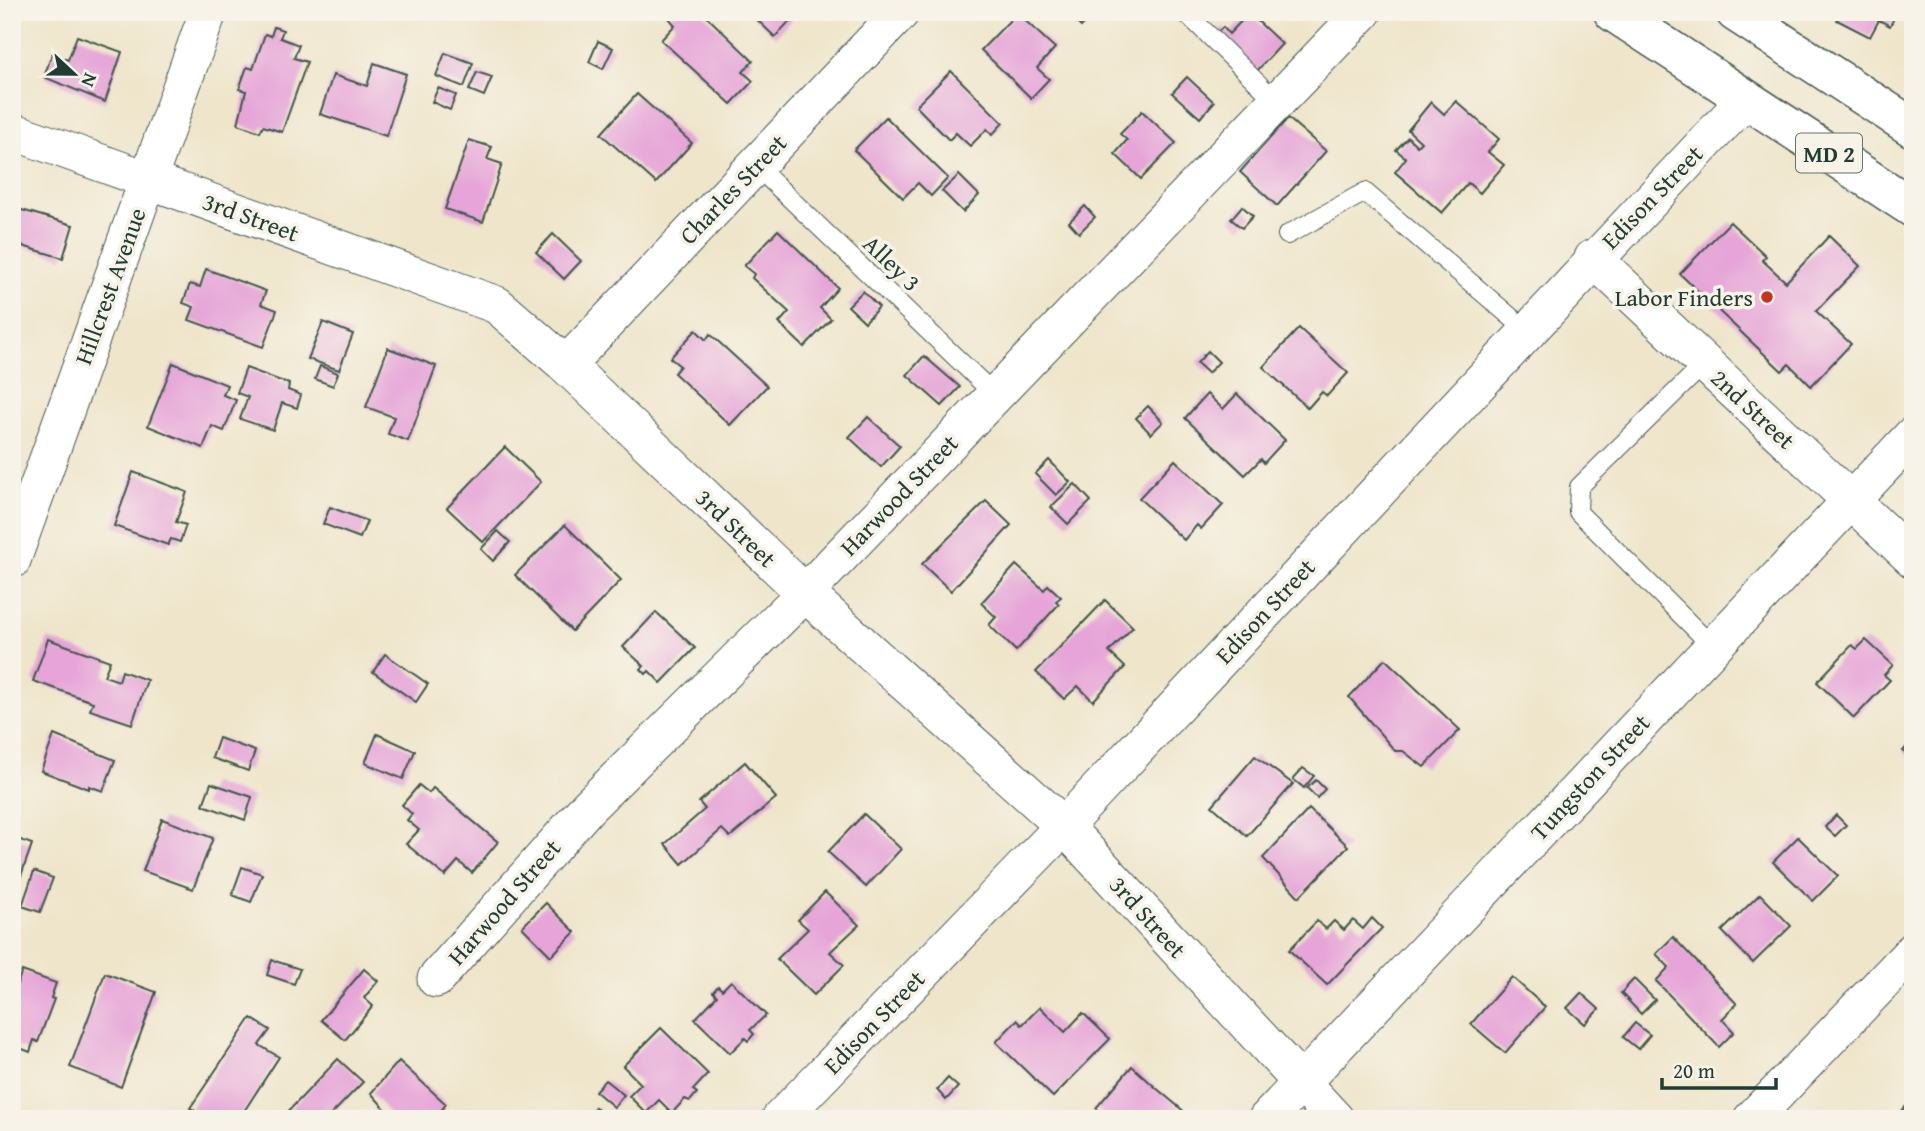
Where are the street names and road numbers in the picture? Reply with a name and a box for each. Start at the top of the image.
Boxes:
street label: Charles Street [671,126,795,252]
road number: MD 2 [1796,134,1862,172]
street label: Edison Street [1593,137,1711,257]
street label: 3rd Street [198,183,304,251]
street label: Hillcrest Avenue [65,203,155,369]
street label: Alley 3 [855,227,929,299]
street label: 2nd Street [1703,361,1803,458]
street label: Harwood Street [832,426,967,564]
street label: 3rd Street [688,481,785,576]
street label: Edison Street [1207,550,1323,672]
street label: Tungston Street [1522,706,1658,848]
street label: Harwood Street [439,831,569,973]
street label: 3rd Street [1102,868,1195,966]
street label: Edison Street [815,962,933,1082]

